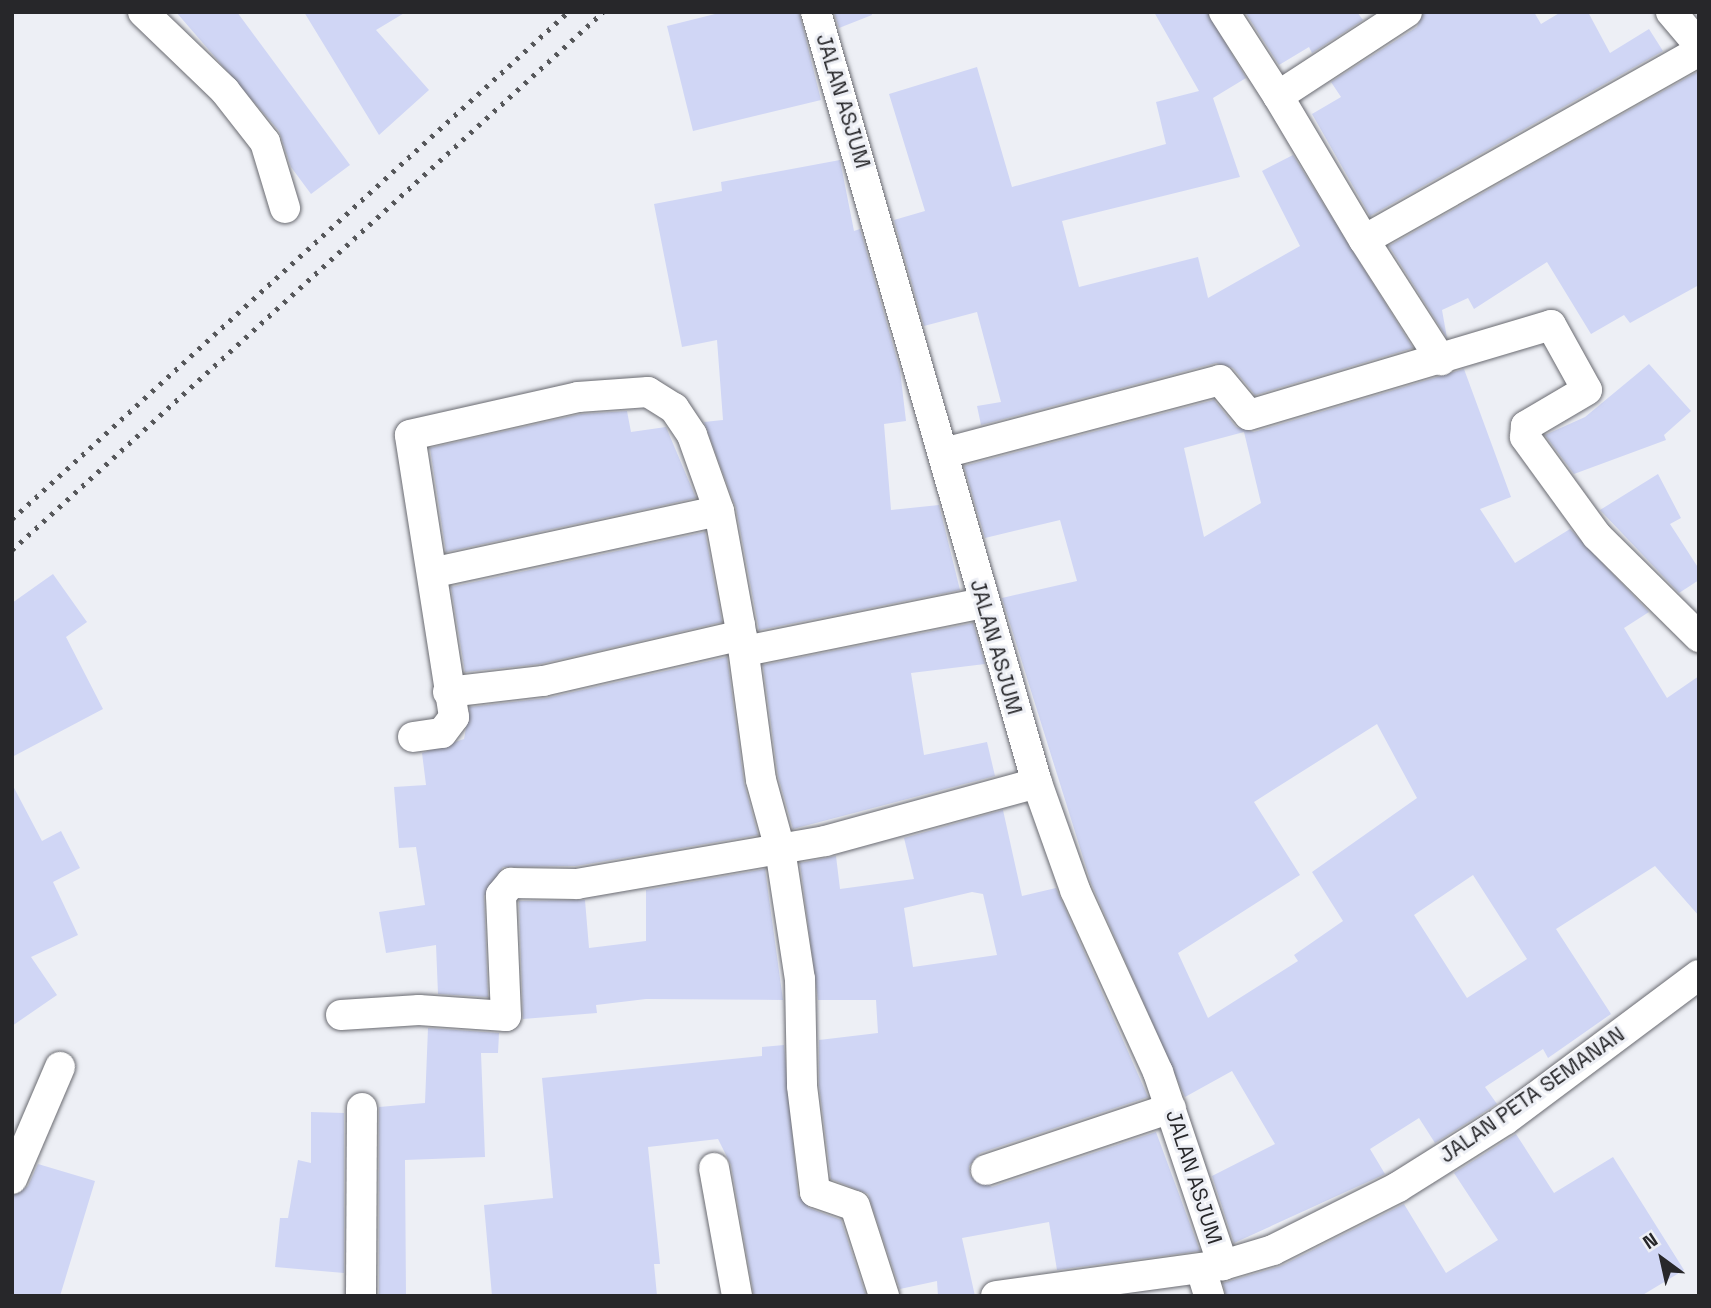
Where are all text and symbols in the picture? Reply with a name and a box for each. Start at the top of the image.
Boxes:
street label: JALAN ASJUM [811,30,875,172]
street label: JALAN ASJUM [965,576,1027,718]
street label: JALAN PETA SEMANAN [1435,1022,1629,1168]
street label: JALAN ASJUM [1160,1107,1228,1247]
north arrow [1627,1224,1697,1294]
text: N [1638,1227,1662,1255]

